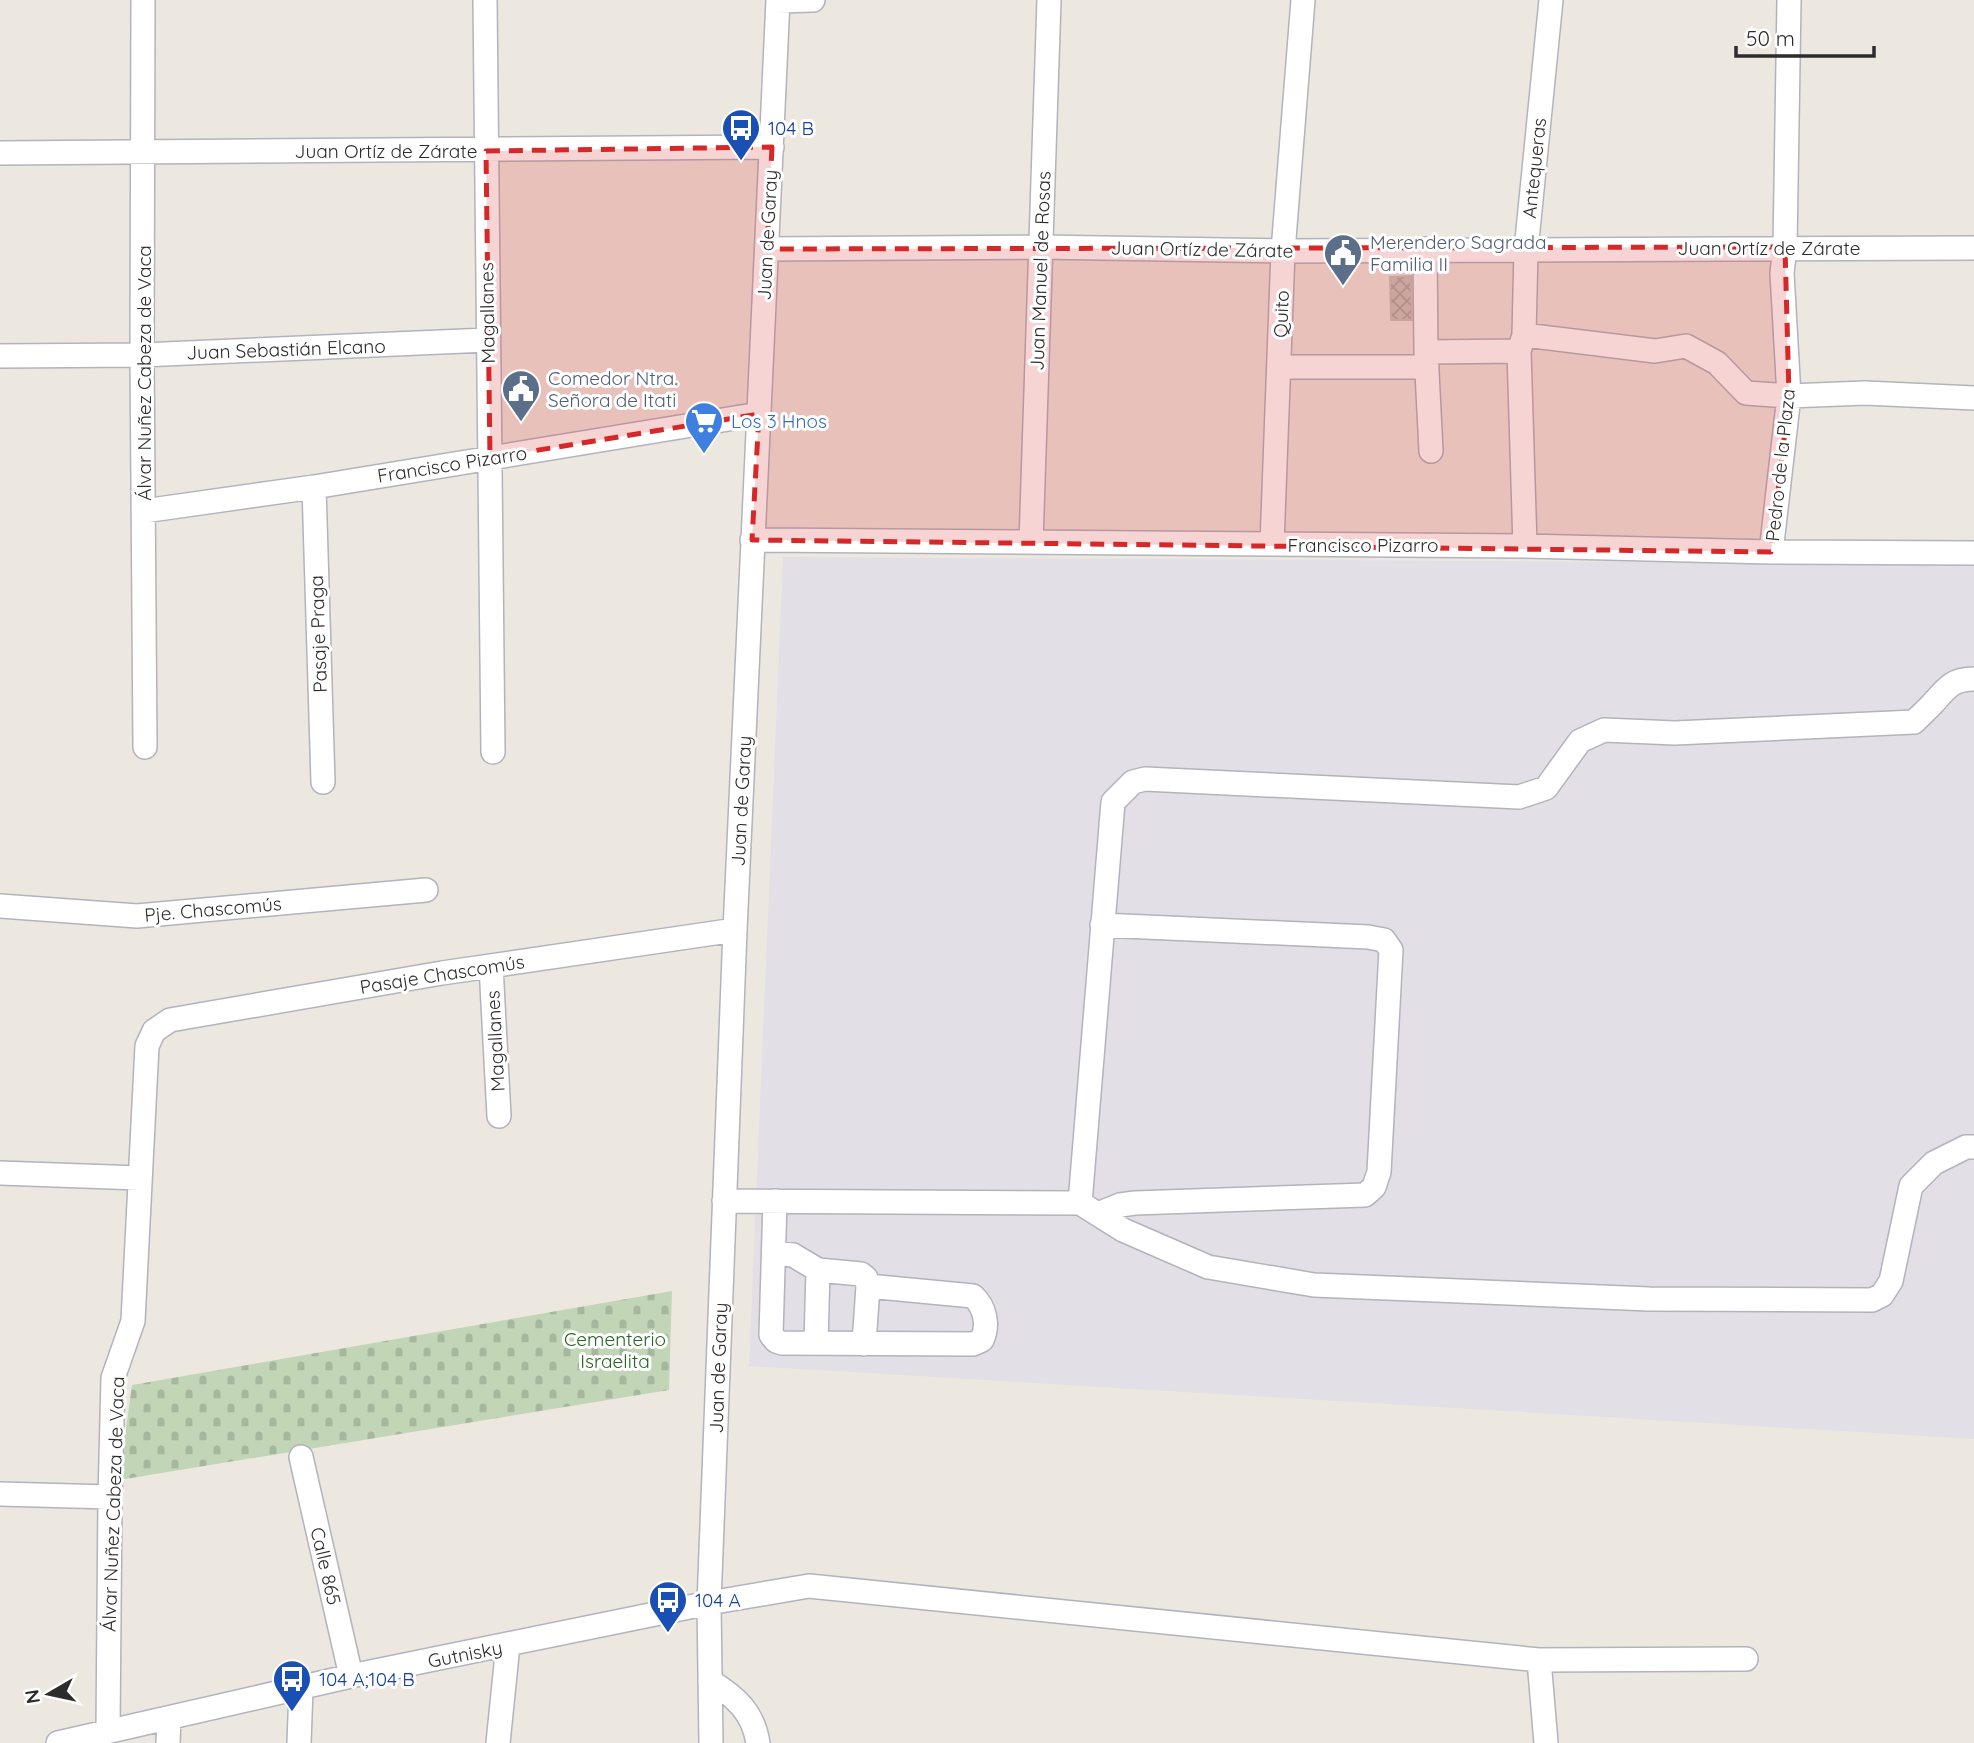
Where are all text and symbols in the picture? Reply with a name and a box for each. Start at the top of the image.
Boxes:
scale bar [1736,14,1874,58]
text: 50 m [1746,25,1795,51]
bus stop icon: 104 B [720,107,762,162]
place label: 104 B [768,116,814,140]
street label: Antequeras [1517,116,1551,219]
street label: Juan Ortíz de Zárate [295,139,477,163]
street label: Juan de Garay [752,169,782,301]
street label: Juan Manuel de Rosas [1025,171,1055,371]
place label: Merendero Sagrada Familia II [1370,230,1547,276]
public building icon: Merendero Sagrada Familia II [1322,232,1364,287]
street label: Juan Ortíz de Zárate [1110,235,1294,263]
street label: Juan Ortíz de Zárate [1678,236,1860,260]
street label: Álvar Nuñez Cabeza de Vaca [132,245,156,501]
street label: Magallanes [474,262,500,364]
street label: Quito [1268,290,1294,338]
street label: Juan Sebastián Elcano [186,334,386,364]
place label: Comedor Ntra. Señora de Itati [548,366,678,412]
public building icon: Comedor Ntra. Señora de Itati [500,368,542,423]
street label: Pedro de la Plaza [1760,388,1800,542]
supermarket icon: Los 3 Hnos [683,400,725,455]
place label: Los 3 Hnos [731,409,827,433]
street label: Francisco Pizarro [375,440,529,488]
street label: Francisco Pizarro [1287,533,1439,557]
street label: Pasaje Praga [304,575,332,693]
street label: Juan de Garay [726,735,756,867]
street label: Pje. Chascomús [143,891,283,927]
street label: Pasaje Chascomús [358,949,526,999]
street label: Magallanes [480,990,510,1092]
street label: Juan de Garay [704,1302,732,1434]
park label: Cementerio Israelita [564,1327,666,1373]
street label: Álvar Nuñez Cabeza de Vaca [97,1376,129,1632]
street label: Calle 865 [305,1525,347,1607]
bus stop icon: 104 A [647,1579,689,1634]
place label: 104 A [695,1588,741,1612]
street label: Gutnisky [426,1635,504,1673]
bus stop icon: 104 A;104 B [271,1658,313,1713]
north arrow [14,1659,84,1729]
place label: 104 A;104 B [319,1667,415,1691]
text: N [19,1688,45,1705]

